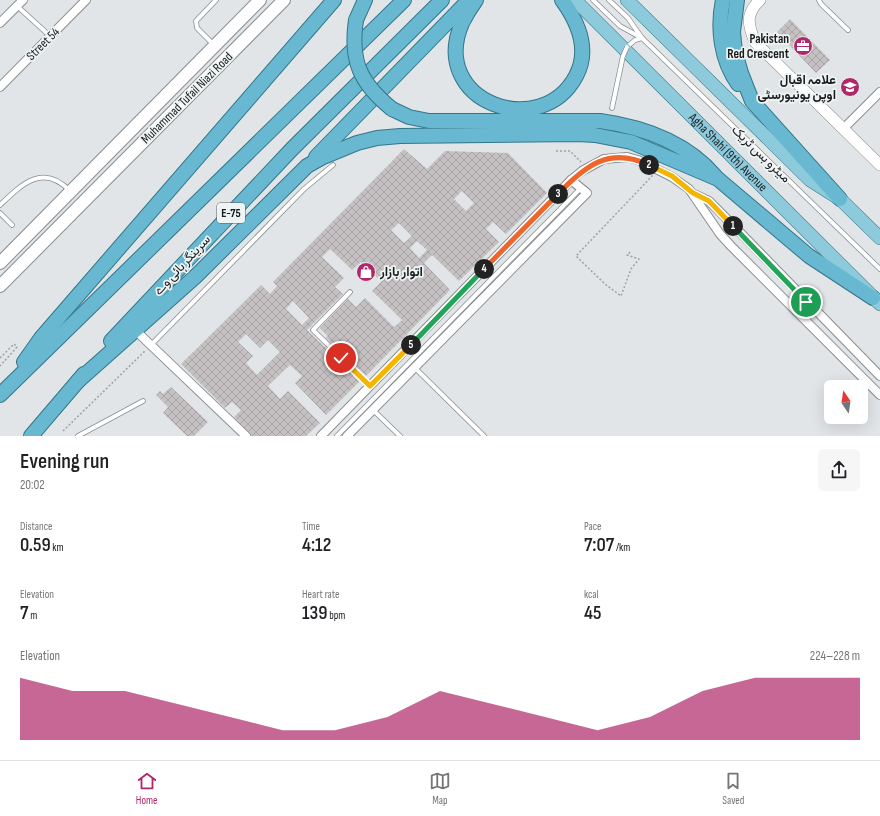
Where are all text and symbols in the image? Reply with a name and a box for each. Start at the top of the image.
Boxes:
street label: Street 54 [23,24,63,64]
place label: Pakistan Red Crescent [727,31,790,62]
office icon: Pakistan Red Crescent [792,35,814,57]
street label: Muhammad Tufail Niazi Road [138,49,236,147]
place label: علامہ اقبال اوپن یونیورسٹی [757,72,836,104]
school or university icon: علامہ اقبال اوپن یونیورسٹی [839,76,861,98]
street label: Agha Shahi (9th) Avenue [685,109,771,195]
street label: میٹرو بس ٹریک [728,122,794,186]
pin: 2 [639,155,659,175]
text: 2 [647,158,651,171]
pin: 3 [548,184,568,204]
text: 3 [556,187,560,200]
road number: E-75 [217,203,245,223]
pin: 1 [723,216,743,236]
text: 1 [731,219,735,232]
street label: سرینگر ہائی وے [150,232,215,299]
pin: 4 [474,259,494,279]
shop icon: اتوار بازار [355,261,377,283]
text: 4 [481,262,487,275]
place label: اتوار بازار [379,264,423,280]
pin [789,285,823,319]
icon: arrive [795,291,817,313]
pin: 5 [401,335,421,355]
text: 5 [409,338,413,351]
pin [324,341,358,375]
icon: check [330,347,352,369]
north arrow [824,380,868,424]
map controls [824,380,868,424]
text: Evening run [20,448,109,475]
button: share [818,449,860,491]
text: 20:02 [20,477,45,493]
text: Distance [20,520,52,533]
text: Time [302,520,320,533]
text: Pace [584,520,602,533]
text: 0.59 [20,533,51,557]
text: 4:12 [302,533,331,557]
text: 7:07 [584,533,614,557]
text: km [51,541,64,554]
text: /km [614,541,630,554]
text: Elevation [20,588,54,601]
text: Heart rate [302,588,340,601]
text: kcal [584,588,599,601]
text: 7 [20,601,28,625]
text: 139 [302,601,327,625]
text: 45 [584,601,601,625]
text: m [28,609,37,622]
text: bpm [327,609,345,622]
text: Elevation [20,648,60,664]
text: 224–228 m [810,648,860,664]
tab: Home [136,770,158,807]
tab: Map [429,770,451,807]
tab: Saved [722,770,744,807]

